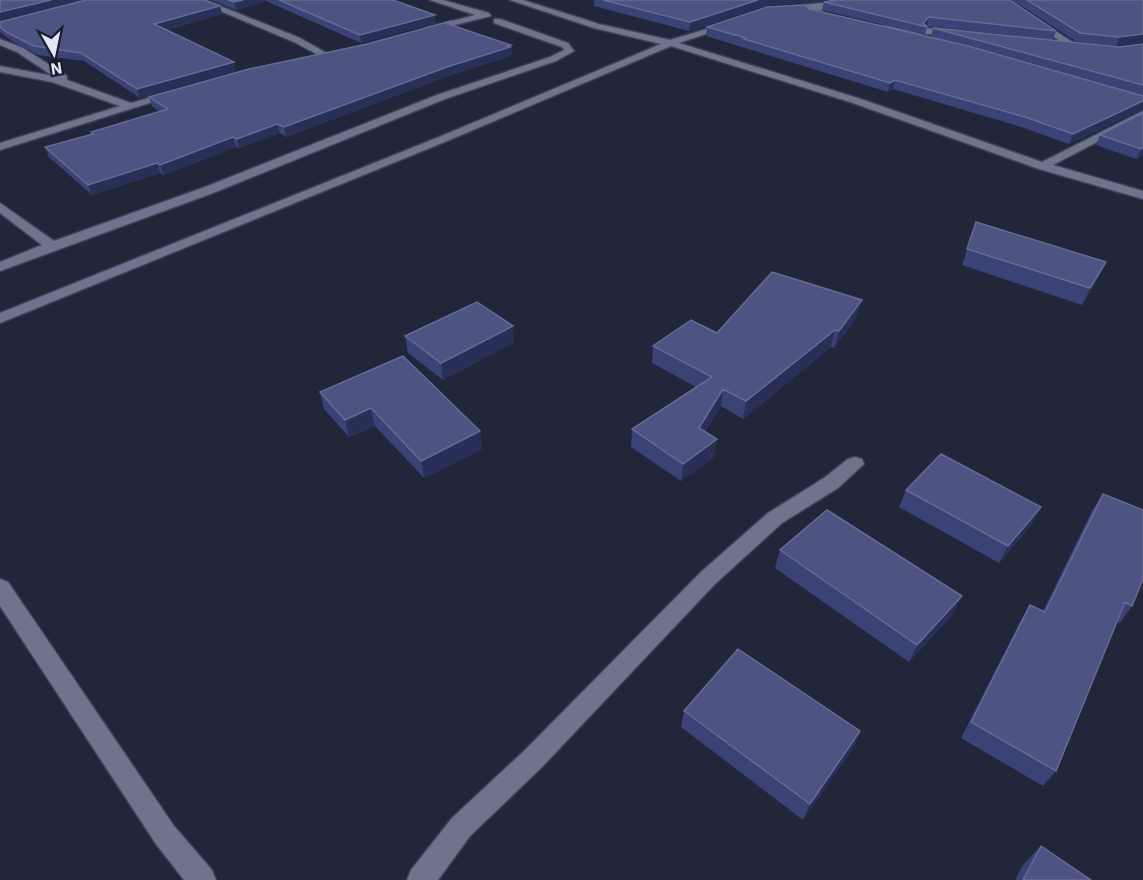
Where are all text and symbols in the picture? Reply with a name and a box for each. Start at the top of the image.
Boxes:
north arrow [24,24,84,84]
text: N [49,58,64,80]

